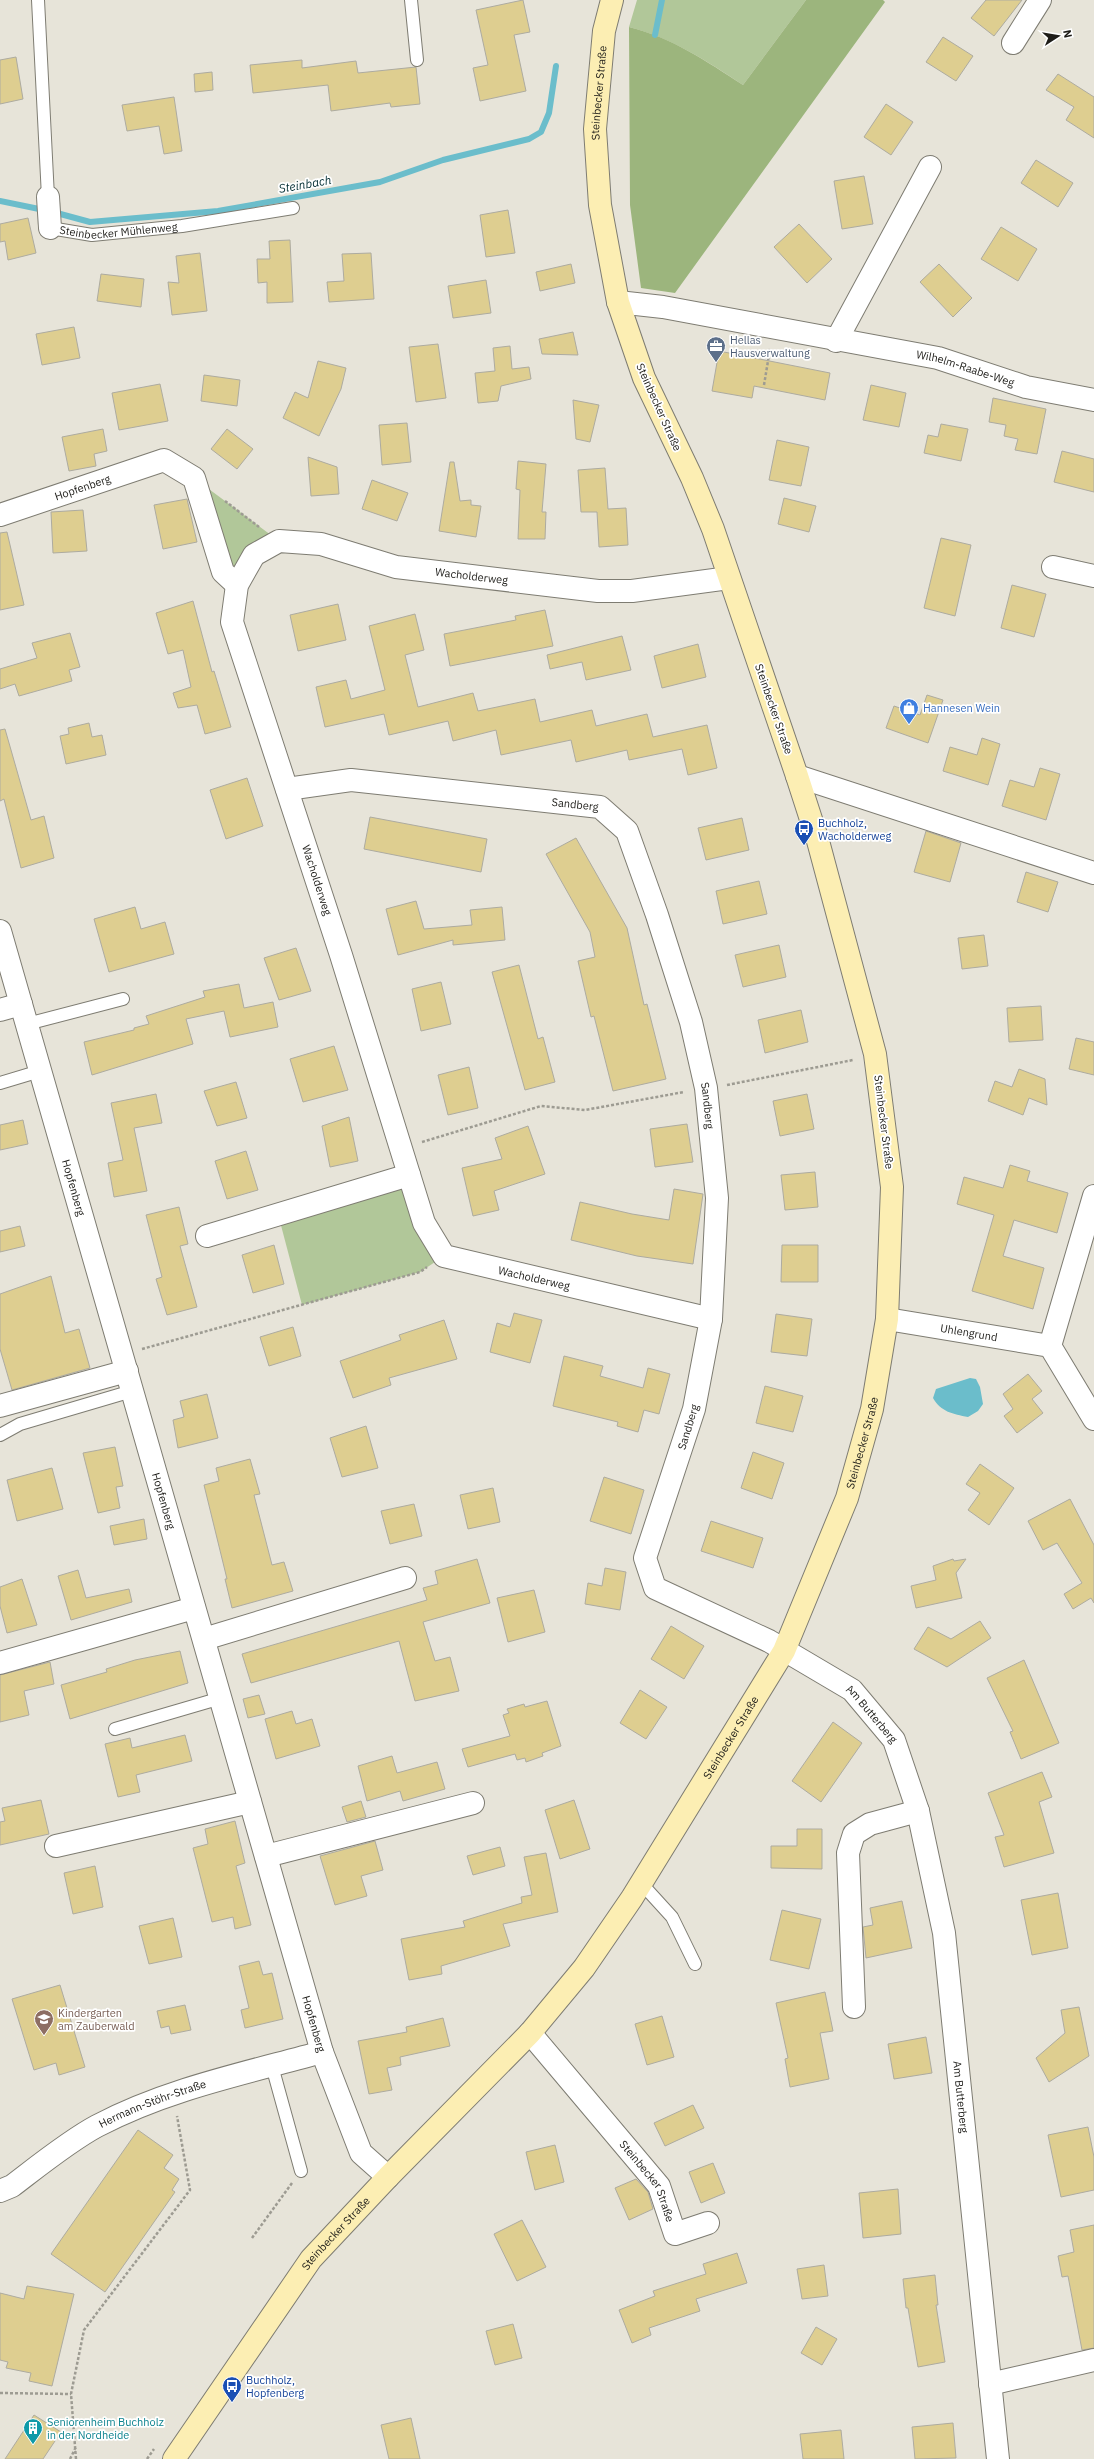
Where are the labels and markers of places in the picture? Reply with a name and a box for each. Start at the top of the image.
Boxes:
place label: Hellas Hausverwaltung [730,333,810,360]
office icon: Hellas Hausverwaltung [705,335,727,363]
shop icon: Hannesen Wein [898,697,920,725]
place label: Hannesen Wein [923,701,1000,715]
place label: Buchholz, Wacholderweg [818,816,891,843]
bus stop icon: Buchholz, Wacholderweg [793,818,815,846]
place label: Kindergarten am Zauberwald [58,2006,135,2033]
school or university icon: Kindergarten am Zauberwald [33,2008,55,2036]
place label: Buchholz, Hopfenberg [246,2373,304,2400]
bus stop icon: Buchholz, Hopfenberg [221,2375,243,2403]
place label: Seniorenheim Buchholz in der Nordheide [47,2415,164,2442]
building icon: Seniorenheim Buchholz in der Nordheide [22,2417,44,2445]

